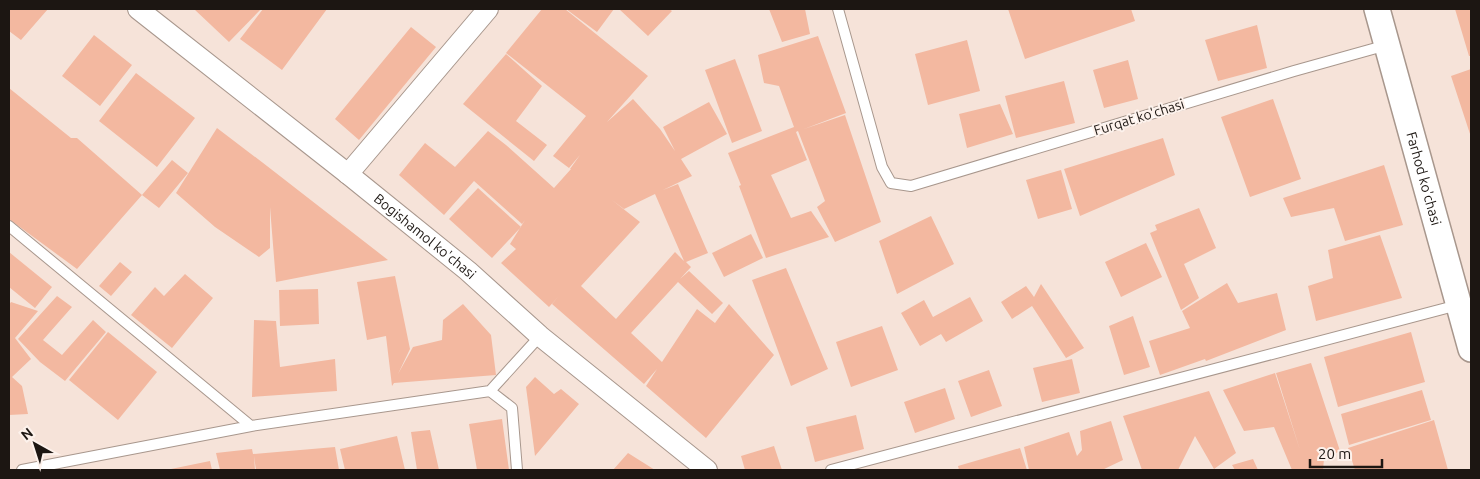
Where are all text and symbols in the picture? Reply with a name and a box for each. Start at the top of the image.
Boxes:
street label: Furqat ko'chasi [1092,96,1186,138]
street label: Farhod ko'chasi [1403,130,1444,227]
street label: Bogishamol ko'chasi [371,190,479,282]
north arrow [10,419,60,469]
text: N [18,424,36,443]
scale bar [1310,436,1382,468]
text: 20 m [1318,445,1351,462]

